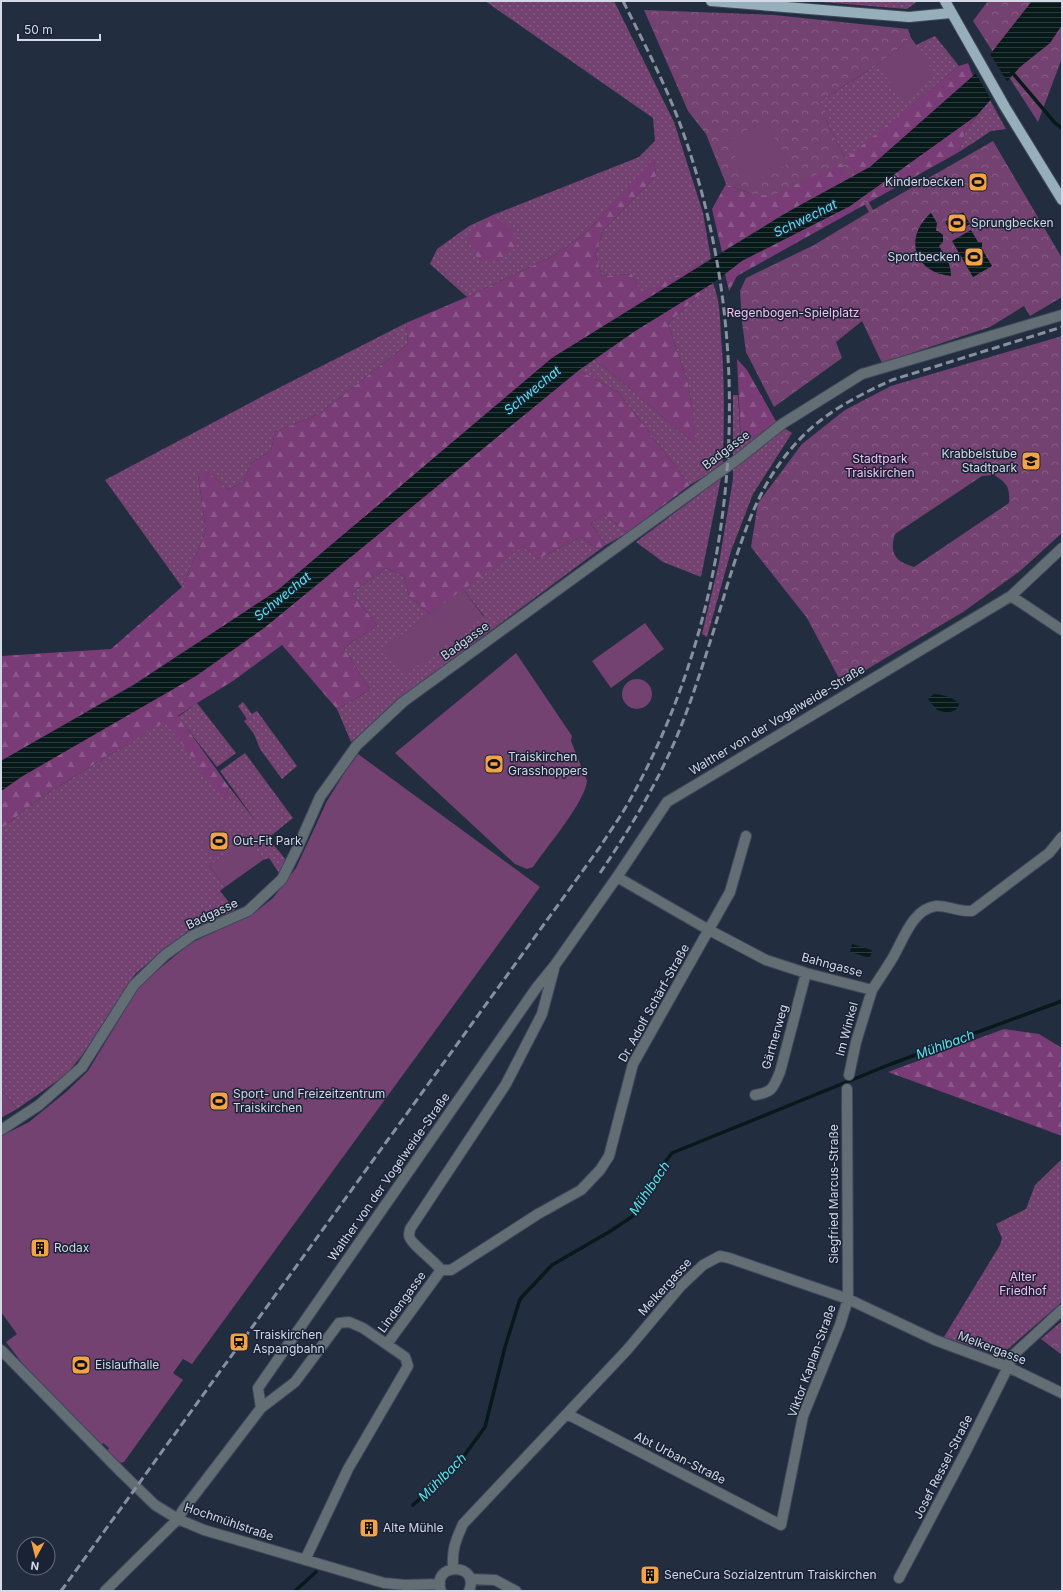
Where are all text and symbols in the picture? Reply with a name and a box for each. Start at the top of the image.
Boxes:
scale bar [18,16,100,42]
text: 50 m [24,22,53,37]
sports icon: Kinderbecken [967,171,989,193]
place label: Kinderbecken [885,174,964,189]
water label: Schwechat [771,195,840,240]
sports icon: Sprungbecken [946,212,968,234]
place label: Sprungbecken [971,215,1054,230]
sports icon: Sportbecken [963,246,985,268]
place label: Sportbecken [888,249,960,264]
park label: Regenbogen-Spielplatz [727,305,859,320]
water label: Schwechat [500,362,564,418]
street label: Badgasse [699,427,752,472]
place label: Krabbelstube Stadtpark [941,446,1017,475]
school or university icon: Krabbelstube Stadtpark [1020,450,1042,472]
park label: Stadtpark Traiskirchen [845,451,915,480]
water label: Schwechat [250,568,314,624]
street label: Badgasse [438,618,492,663]
street label: Walther von der Vogelweide-Straße [686,661,867,778]
place label: Traiskirchen Grasshoppers [508,749,588,778]
sports icon: Traiskirchen Grasshoppers [483,753,505,775]
sports icon: Out-Fit Park [208,830,230,852]
place label: Out-Fit Park [233,833,302,848]
street label: Badgasse [183,895,240,932]
street label: Dr. Adolf Schärf-Straße [615,941,692,1064]
street label: Bahngasse [800,949,864,980]
street label: Im Winkel [832,1000,861,1057]
street label: Gärtnerweg [758,1003,791,1071]
water label: Mühlbach [913,1026,977,1062]
place label: Sport- und Freizeitzentrum Traiskirchen [233,1086,385,1115]
sports icon: Sport- und Freizeitzentrum Traiskirchen [208,1090,230,1112]
street label: Walther von der Vogelweide-Straße [324,1090,453,1264]
street label: Siegfried Marcus-Straße [826,1124,841,1264]
water label: Mühlbach [625,1158,673,1218]
building icon: Rodax [29,1237,51,1259]
place label: Rodax [54,1240,90,1255]
street label: Melkergasse [635,1255,694,1318]
street label: Lindengasse [374,1268,429,1335]
park label: Alter Friedhof [999,1269,1047,1298]
street label: Viktor Kaplan-Straße [784,1303,839,1419]
place label: Traiskirchen Aspangbahn [253,1327,325,1356]
street label: Melkergasse [956,1328,1029,1367]
station icon: Traiskirchen Aspangbahn [228,1331,250,1353]
sports icon: Eislaufhalle [70,1354,92,1376]
place label: Eislaufhalle [95,1357,159,1372]
street label: Josef Ressel-Straße [910,1412,975,1521]
street label: Abt Urban-Straße [632,1428,728,1487]
water label: Mühlbach [415,1449,470,1504]
street label: Hochmühlstraße [182,1499,276,1544]
building icon: Alte Mühle [358,1517,380,1539]
place label: Alte Mühle [383,1520,443,1535]
north arrow [16,1536,56,1576]
text: N [30,1558,40,1573]
building icon: SeneCura Sozialzentrum Traiskirchen [639,1564,661,1586]
place label: SeneCura Sozialzentrum Traiskirchen [664,1567,877,1582]

